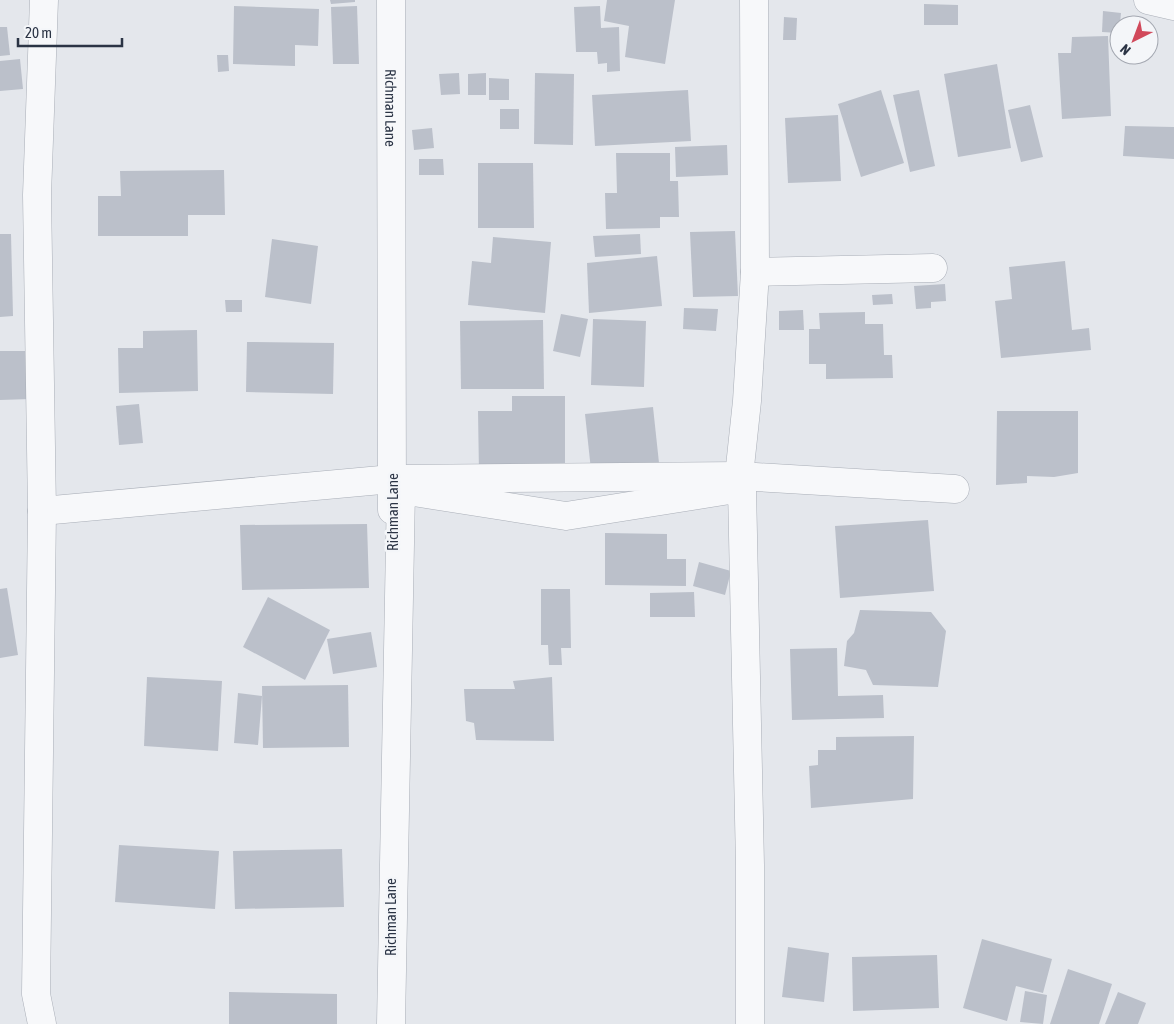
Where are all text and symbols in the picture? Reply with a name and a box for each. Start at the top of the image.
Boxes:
scale bar [18,15,121,47]
north arrow [1109,15,1159,65]
text: 20 m [25,24,52,41]
text: N [1117,41,1134,58]
street label: Richman Lane [383,69,400,147]
street label: Richman Lane [384,473,401,551]
street label: Richman Lane [382,878,399,956]

